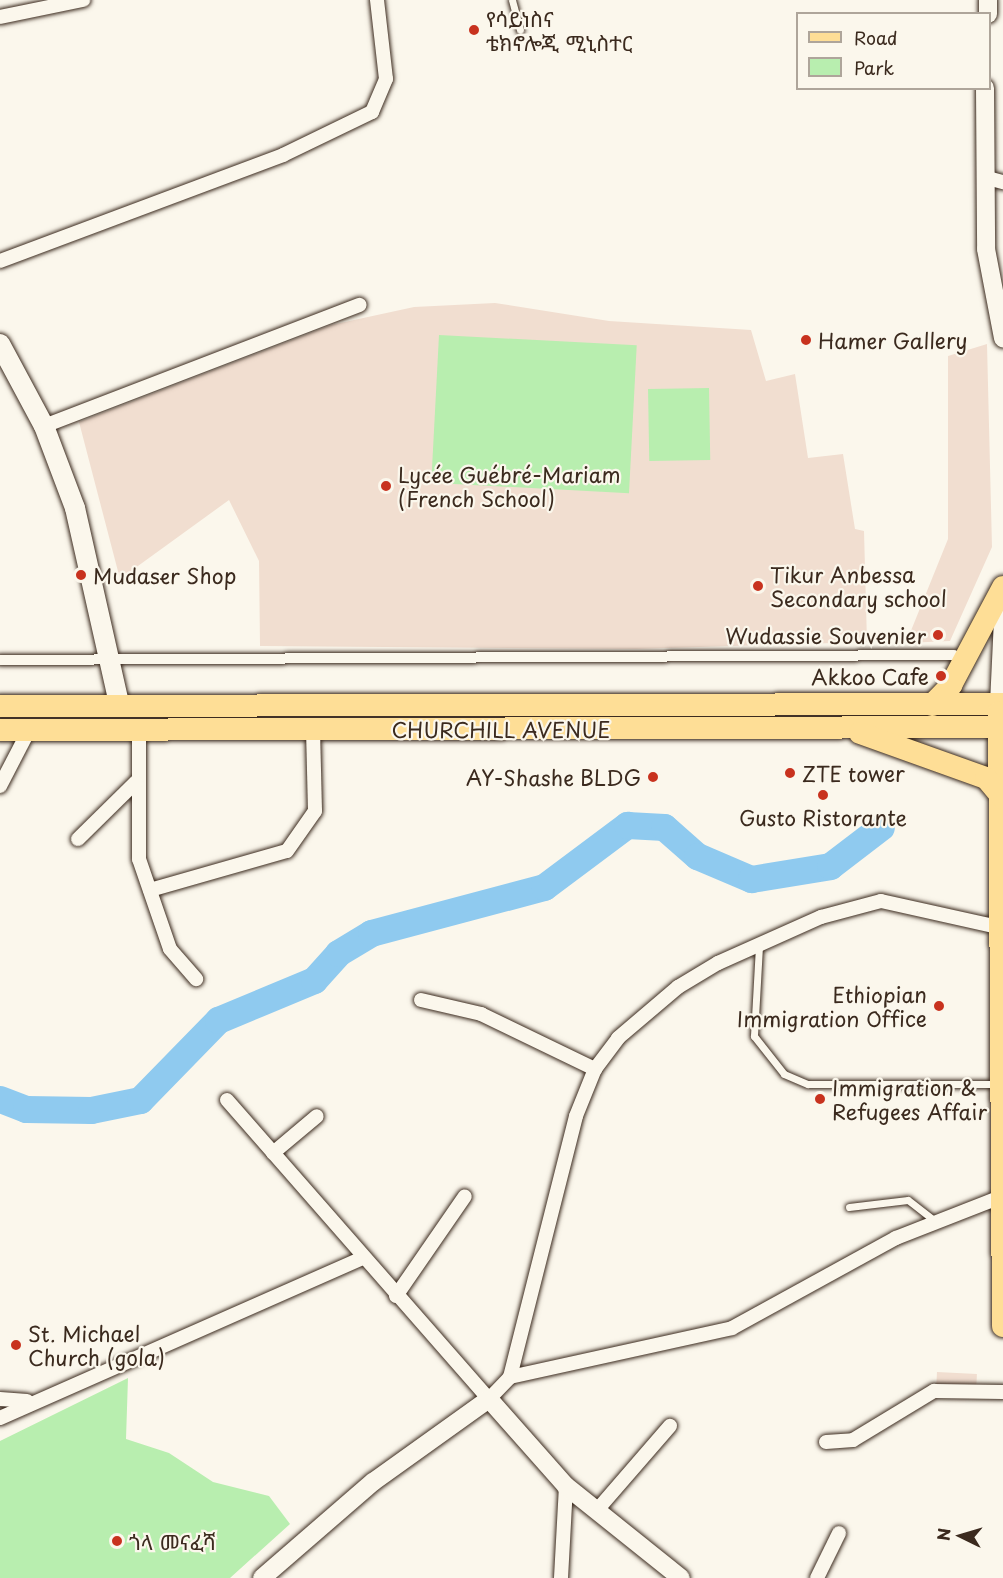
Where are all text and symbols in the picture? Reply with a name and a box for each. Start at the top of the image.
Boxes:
place label: የሳይነስና ቴክኖሎጂ ሚኒስተር [486,5,633,55]
legend [796,12,991,90]
marker: የሳይነስና ቴክኖሎጂ ሚኒስተር [467,23,481,37]
text: Road [854,24,898,51]
text: Park [854,54,894,81]
place label: Hamer Gallery [818,327,969,353]
marker: Hamer Gallery [799,333,813,347]
place label: Lycée Guébré-Mariam (French School) [398,461,623,511]
marker: Lycée Guébré-Mariam (French School) [379,479,393,493]
place label: Tikur Anbessa Secondary school [770,561,947,611]
place label: Mudaser Shop [93,562,237,588]
marker: Mudaser Shop [74,568,88,582]
marker: Tikur Anbessa Secondary school [751,579,765,593]
place label: Wudassie Souvenier [727,622,926,648]
marker: Wudassie Souvenier [931,628,945,642]
place label: Akkoo Cafe [810,663,929,689]
marker: Akkoo Cafe [934,669,948,683]
street label: CHURCHILL AVENUE [391,716,611,742]
place label: ZTE tower [802,760,907,786]
place label: AY-Shashe BLDG [465,764,641,790]
marker: ZTE tower [783,766,797,780]
marker: AY-Shashe BLDG [646,770,660,784]
marker: Gusto Ristorante [816,788,830,802]
place label: Gusto Ristorante [739,804,907,830]
place label: Ethiopian Immigration Office [737,981,927,1031]
marker: Ethiopian Immigration Office [932,999,946,1013]
place label: Immigration & Refugees Affair [832,1074,989,1124]
marker: Immigration & Refugees Affair [813,1092,827,1106]
place label: St. Michael Church (gola) [28,1320,165,1370]
marker: St. Michael Church (gola) [9,1338,23,1352]
north arrow [931,1506,991,1566]
text: N [931,1527,956,1542]
place label: ጎላ መናፈሻ [129,1528,216,1554]
marker: ጎላ መናፈሻ [110,1534,124,1548]

